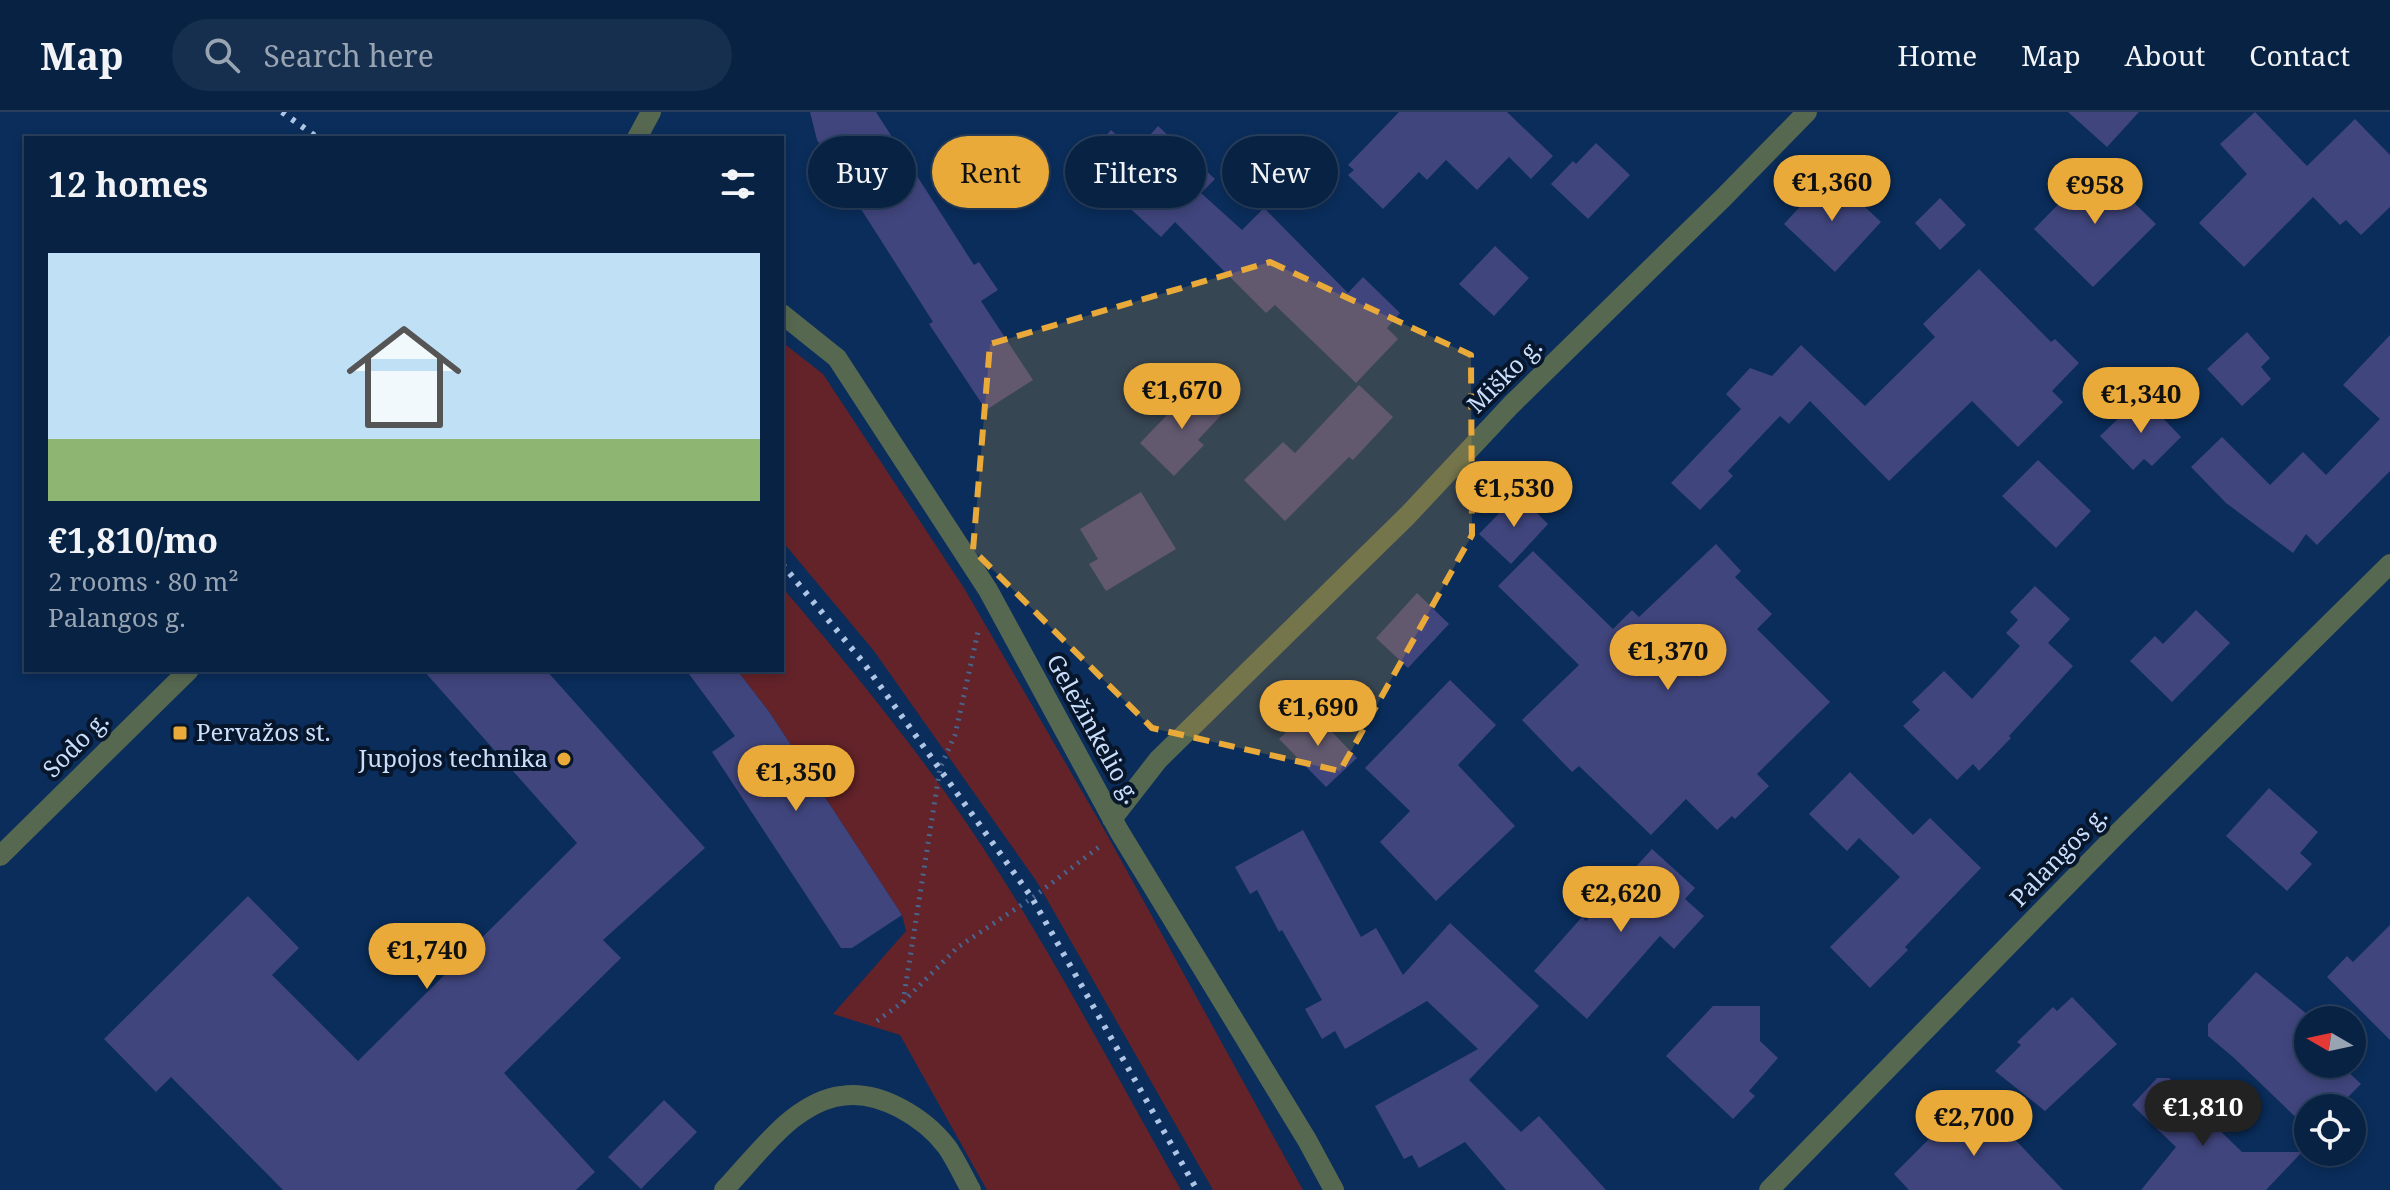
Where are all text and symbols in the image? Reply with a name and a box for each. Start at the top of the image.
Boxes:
search box [172,19,732,91]
text: Map [40,29,124,81]
icon: search [200,33,244,77]
text: Search here [264,35,434,76]
text: Home [1898,36,1977,74]
text: Map [2021,36,2081,74]
text: About [2125,36,2205,74]
text: Contact [2249,36,2350,74]
chip: Buy [808,136,916,208]
chip: Rent [932,136,1049,208]
chip: Filters [1065,136,1206,208]
chip: New [1222,136,1338,208]
pin: €1,360 [1767,155,1897,223]
pin: €958 [2048,158,2142,226]
text: 12 homes [48,161,208,207]
icon: filters [716,162,760,206]
text: €1,360 [1792,163,1872,199]
text: €958 [2066,166,2124,202]
icon: home [332,305,476,449]
street label: Miško g. [1459,330,1549,420]
pin: €1,670 [1117,363,1247,431]
pin: €1,340 [2076,367,2206,435]
text: €1,670 [1142,371,1222,407]
text: €1,340 [2101,375,2181,411]
pin: €1,530 [1449,461,1579,529]
text: €1,530 [1474,469,1554,505]
text: €1,810/mo [48,517,218,563]
text: 2 rooms · 80 m² [48,563,239,599]
text: Palangos g. [48,599,186,635]
pin: €1,370 [1603,624,1733,692]
text: €1,370 [1628,632,1708,668]
street label: Geležinkelio g. [1040,648,1149,809]
pin: €1,690 [1253,680,1383,748]
text: €1,690 [1278,688,1358,724]
street label: Sodo g. [35,704,115,784]
place label: Pervažos st. [196,715,331,748]
marker: Pervažos st. [171,724,189,742]
place label: Jupojos technika [357,741,548,774]
pin: €1,350 [731,745,861,813]
marker: Jupojos technika [555,750,573,768]
text: €1,350 [756,753,836,789]
street label: Palangos g. [2002,799,2114,913]
pin: €2,620 [1556,866,1686,934]
text: €2,620 [1581,874,1661,910]
pin: €1,740 [362,923,492,991]
text: €1,740 [387,931,467,967]
north arrow [2294,1006,2366,1078]
map controls [2294,1006,2366,1166]
pin: €1,810 [2138,1080,2268,1148]
text: €1,810 [2163,1088,2243,1124]
pin: €2,700 [1909,1090,2039,1158]
button: locate [2294,1094,2366,1166]
text: €2,700 [1934,1098,2014,1134]

